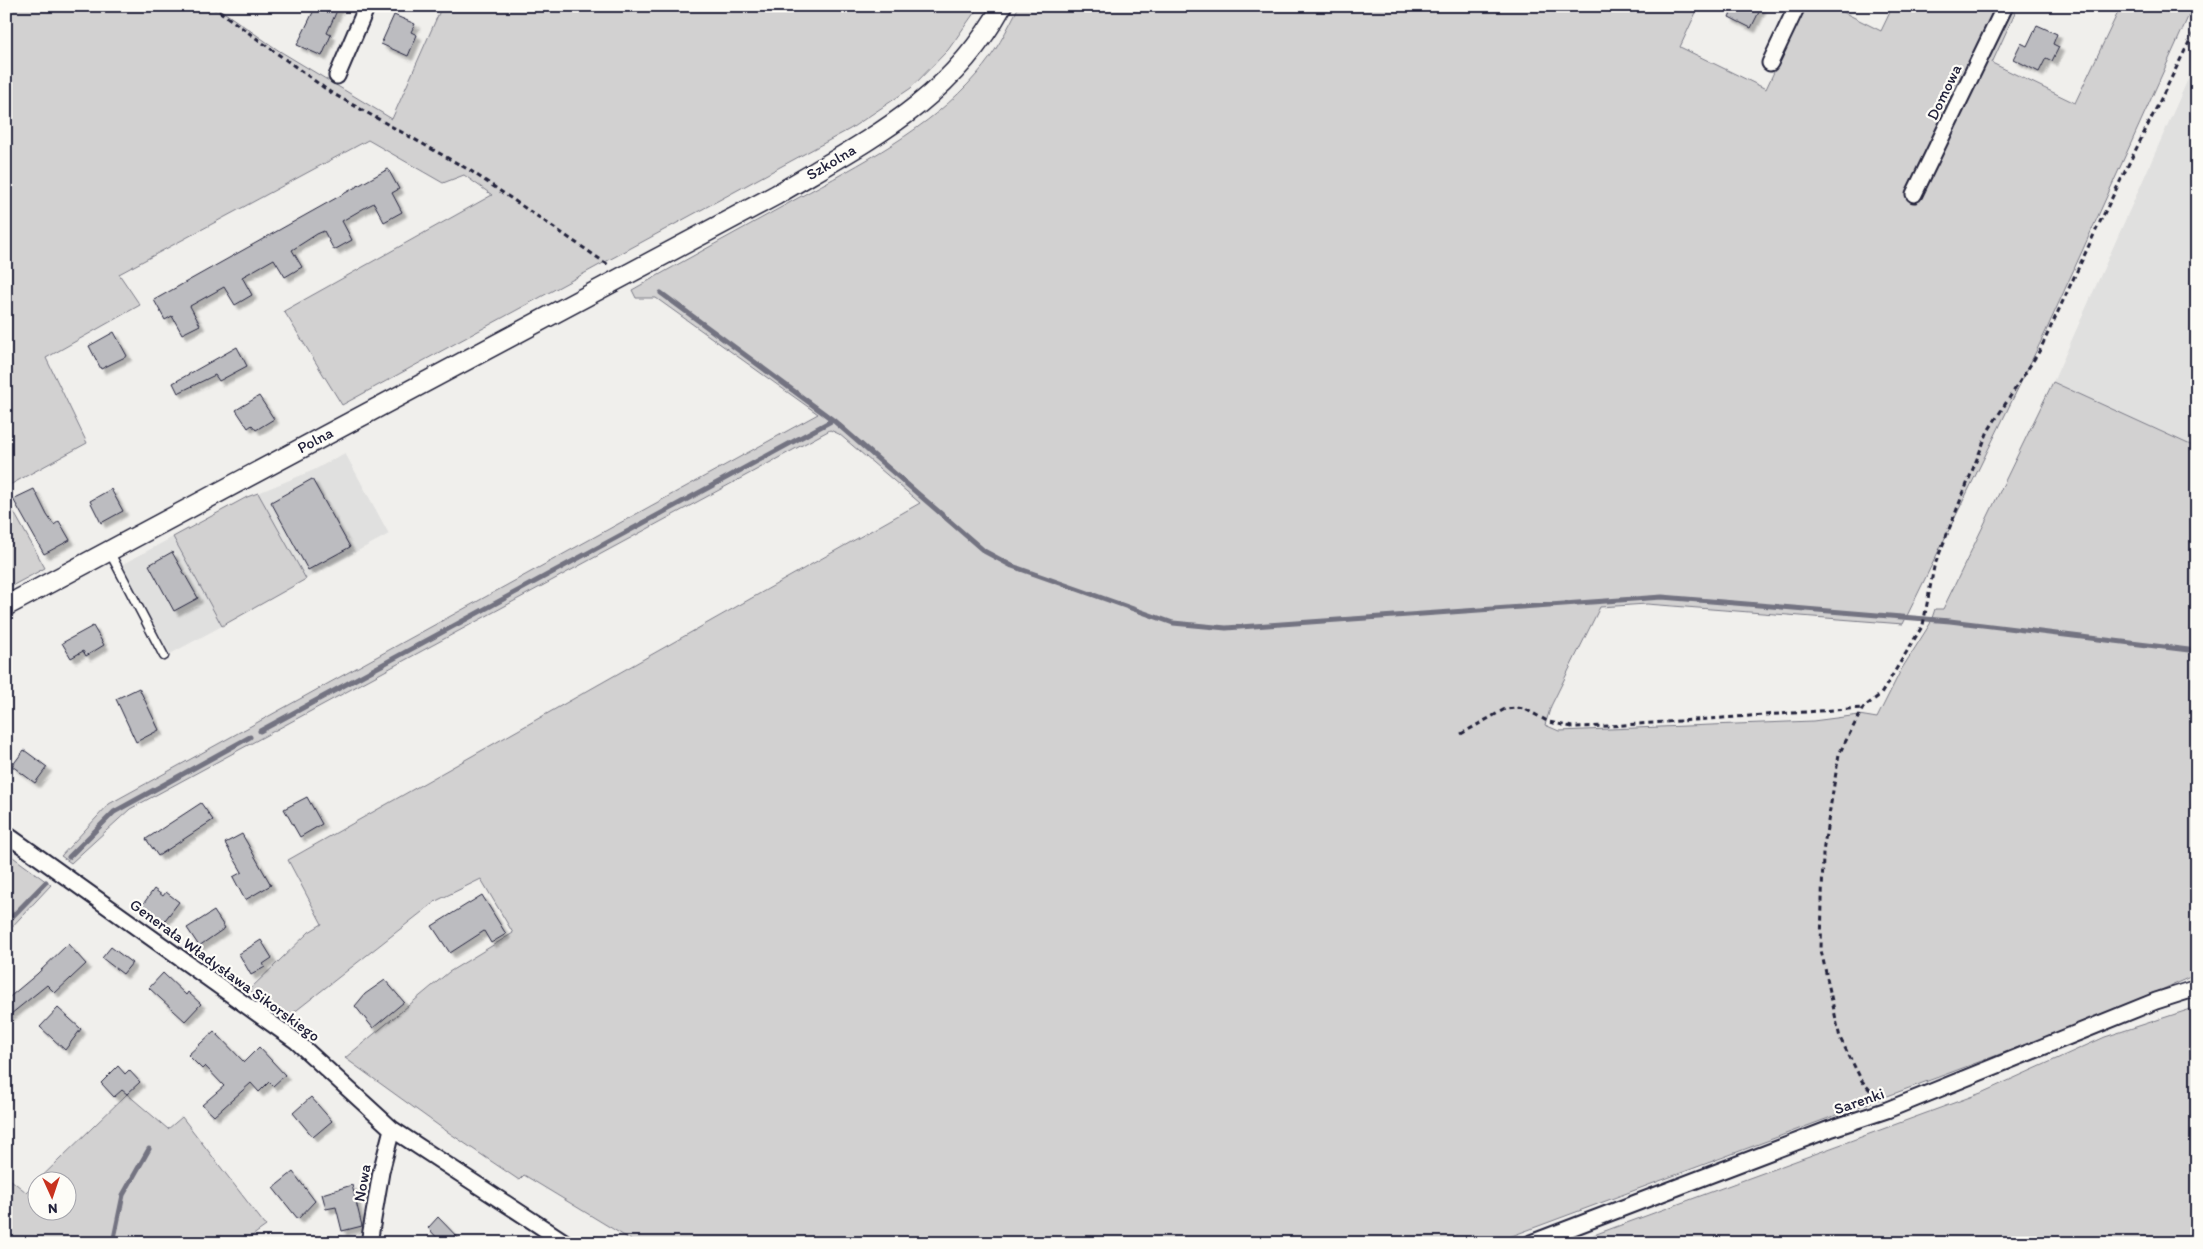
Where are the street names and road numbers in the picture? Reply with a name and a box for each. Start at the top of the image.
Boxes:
street label: Domowa [1922,60,1966,123]
street label: Szkolna [803,140,859,184]
street label: Polna [294,423,336,457]
street label: Generała Władysława Sikorskiego [126,895,324,1045]
street label: Sarenki [1831,1084,1887,1118]
street label: Nowa [349,1163,375,1203]

